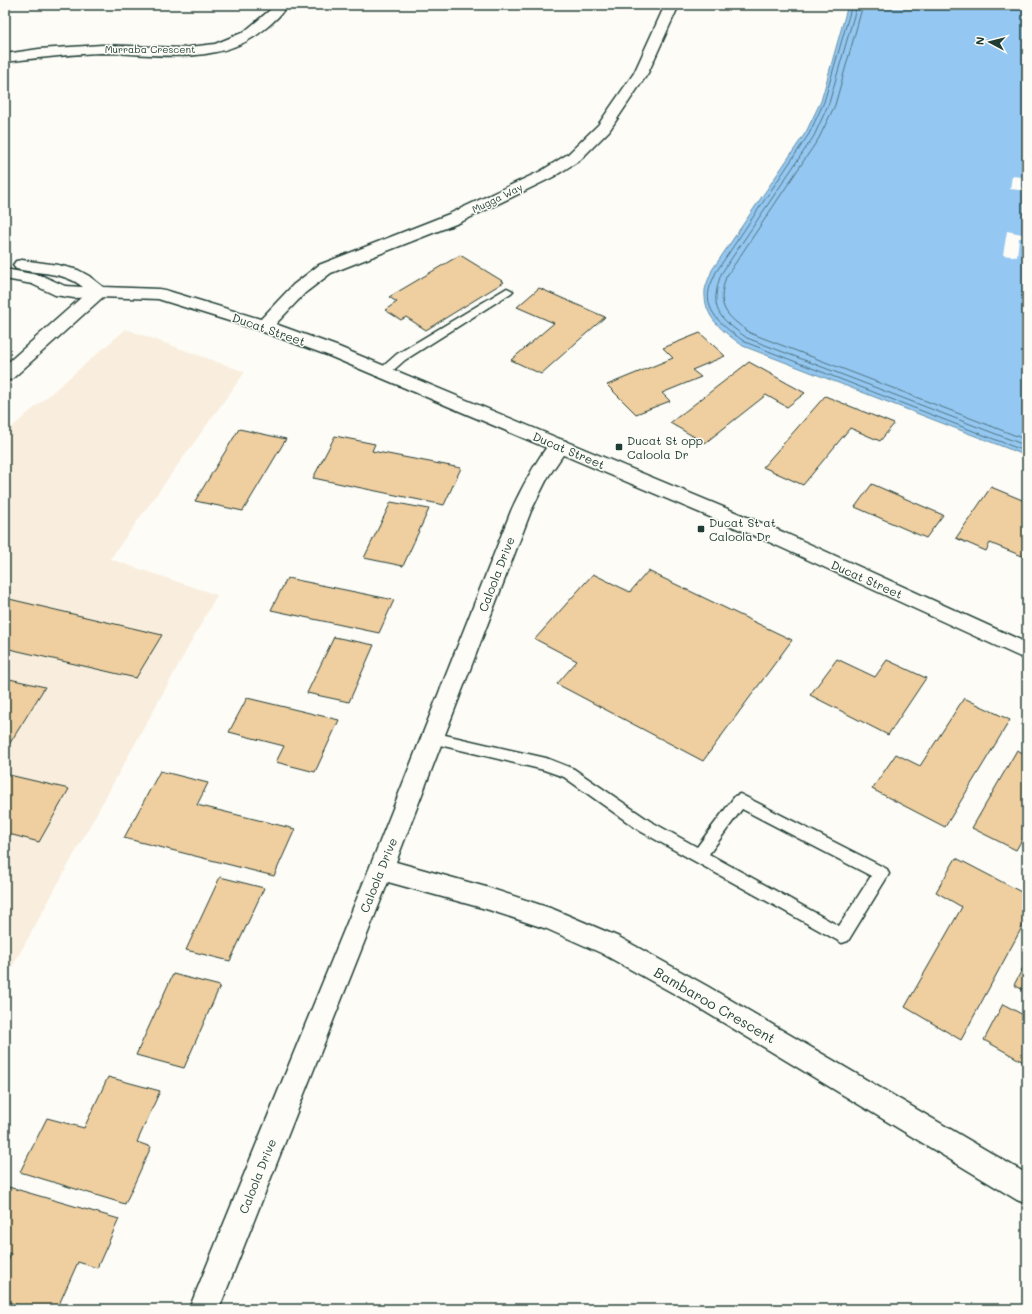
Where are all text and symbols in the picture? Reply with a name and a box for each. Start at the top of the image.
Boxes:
north arrow [970,22,1010,62]
text: N [972,36,988,46]
street label: Murraba Crescent [105,42,195,56]
street label: Mugga Way [469,180,525,216]
street label: Ducat Street [230,309,308,349]
street label: Ducat Street [531,428,607,472]
place label: Ducat St opp Caloola Dr [627,432,703,462]
marker: Ducat St opp Caloola Dr [614,442,624,452]
place label: Ducat St at Caloola Dr [709,514,776,544]
marker: Ducat St at Caloola Dr [696,524,706,534]
street label: Caloola Drive [474,534,518,614]
street label: Ducat Street [829,556,905,602]
street label: Caloola Drive [356,835,400,915]
street label: Bambaroo Crescent [651,962,779,1048]
street label: Caloola Drive [235,1136,279,1216]

